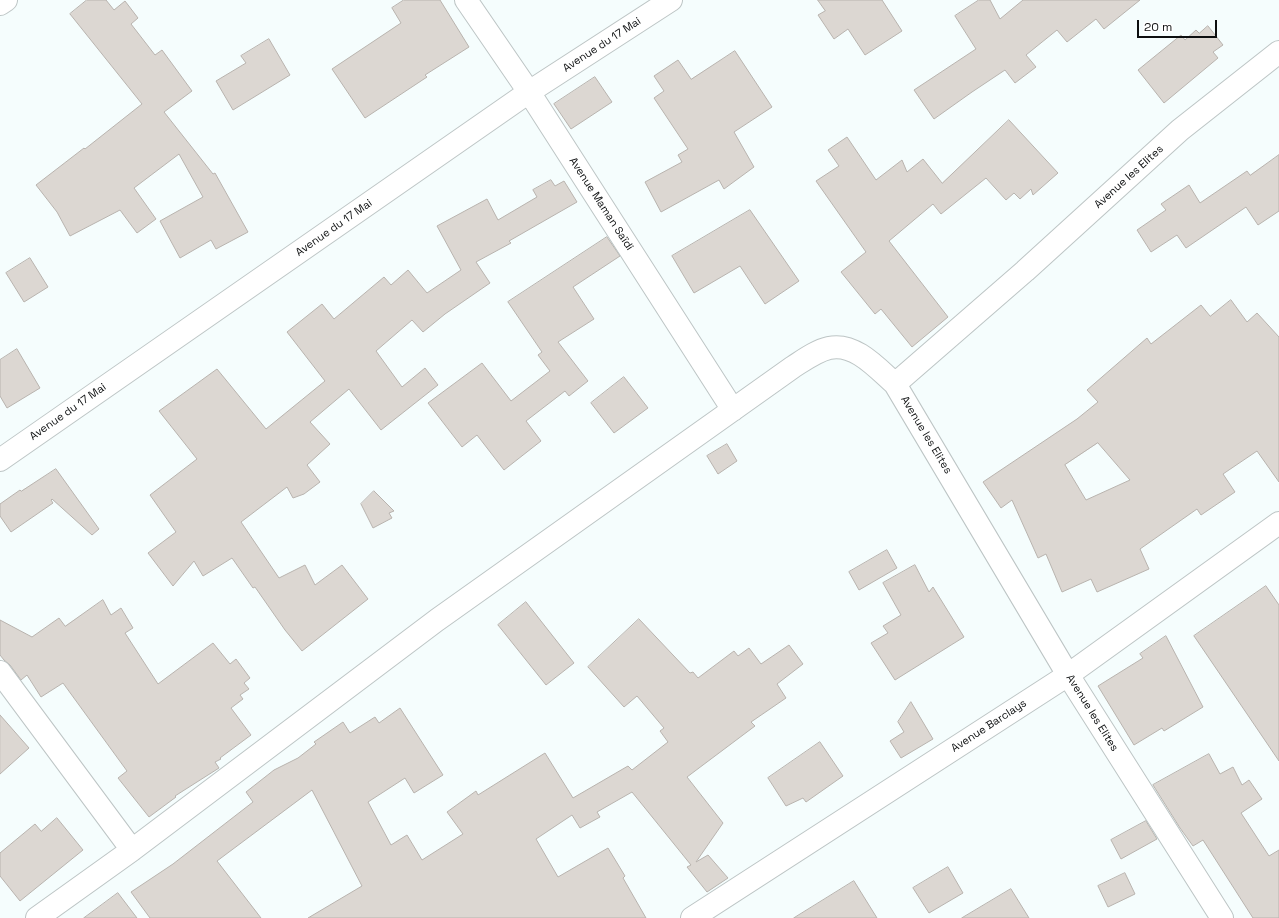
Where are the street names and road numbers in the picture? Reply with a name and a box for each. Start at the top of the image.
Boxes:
street label: Avenue du 17 Mai [560,15,644,75]
street label: Avenue les Elites [1092,143,1166,211]
street label: Avenue Maman Saïdi [566,155,636,253]
street label: Avenue du 17 Mai [293,197,375,259]
street label: Avenue du 17 Mai [27,381,109,443]
street label: Avenue les Elites [898,394,954,476]
street label: Avenue les Elites [1063,672,1121,754]
street label: Avenue Barclays [949,697,1029,755]

